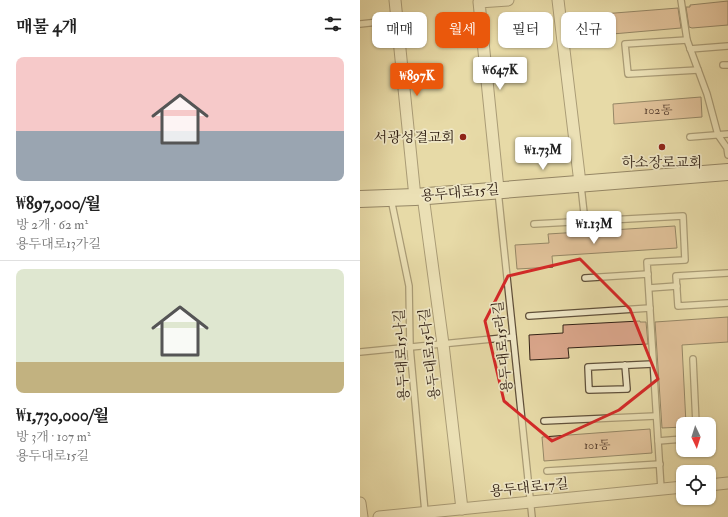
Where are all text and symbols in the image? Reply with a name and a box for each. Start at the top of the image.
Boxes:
chip: 매매 [372,12,427,48]
chip: 월세 [435,12,490,48]
chip: 필터 [498,12,553,48]
chip: 신규 [561,12,616,48]
icon: filters [322,13,344,35]
text: 매물 4개 [16,16,78,37]
pin: ₩647K [472,57,528,91]
text: ₩647K [482,62,518,78]
pin: ₩897K [389,63,445,97]
text: ₩897K [399,68,435,84]
icon: home [144,83,216,155]
house number: 102동 [644,103,672,118]
place label: 서광성결교회 [374,129,455,146]
marker: 서광성결교회 [458,132,468,142]
pin: ₩1.73M [510,137,576,171]
text: ₩1.73M [524,142,562,158]
marker: 하소장로교회 [657,142,667,152]
place label: 하소장로교회 [621,154,703,171]
street label: 용두대로15길 [420,181,500,204]
text: ₩897,000/월 [16,193,101,214]
pin: ₩1.13M [561,211,627,245]
text: ₩1.13M [575,216,613,232]
text: 방 2개 · 62 m² [16,217,88,233]
text: 용두대로13가길 [16,236,101,252]
icon: home [144,295,216,367]
street label: 용두대로15라길 [489,300,516,394]
street label: 용두대로15다길 [415,307,444,401]
street label: 용두대로15나길 [391,308,412,401]
text: ₩1,730,000/월 [16,405,110,426]
north arrow [676,417,716,457]
map controls [676,417,716,505]
text: 방 3개 · 107 m² [16,429,91,445]
house number: 101동 [584,438,610,453]
text: 용두대로15길 [16,448,89,464]
button: locate [676,465,716,505]
street label: 용두대로17길 [489,475,569,500]

